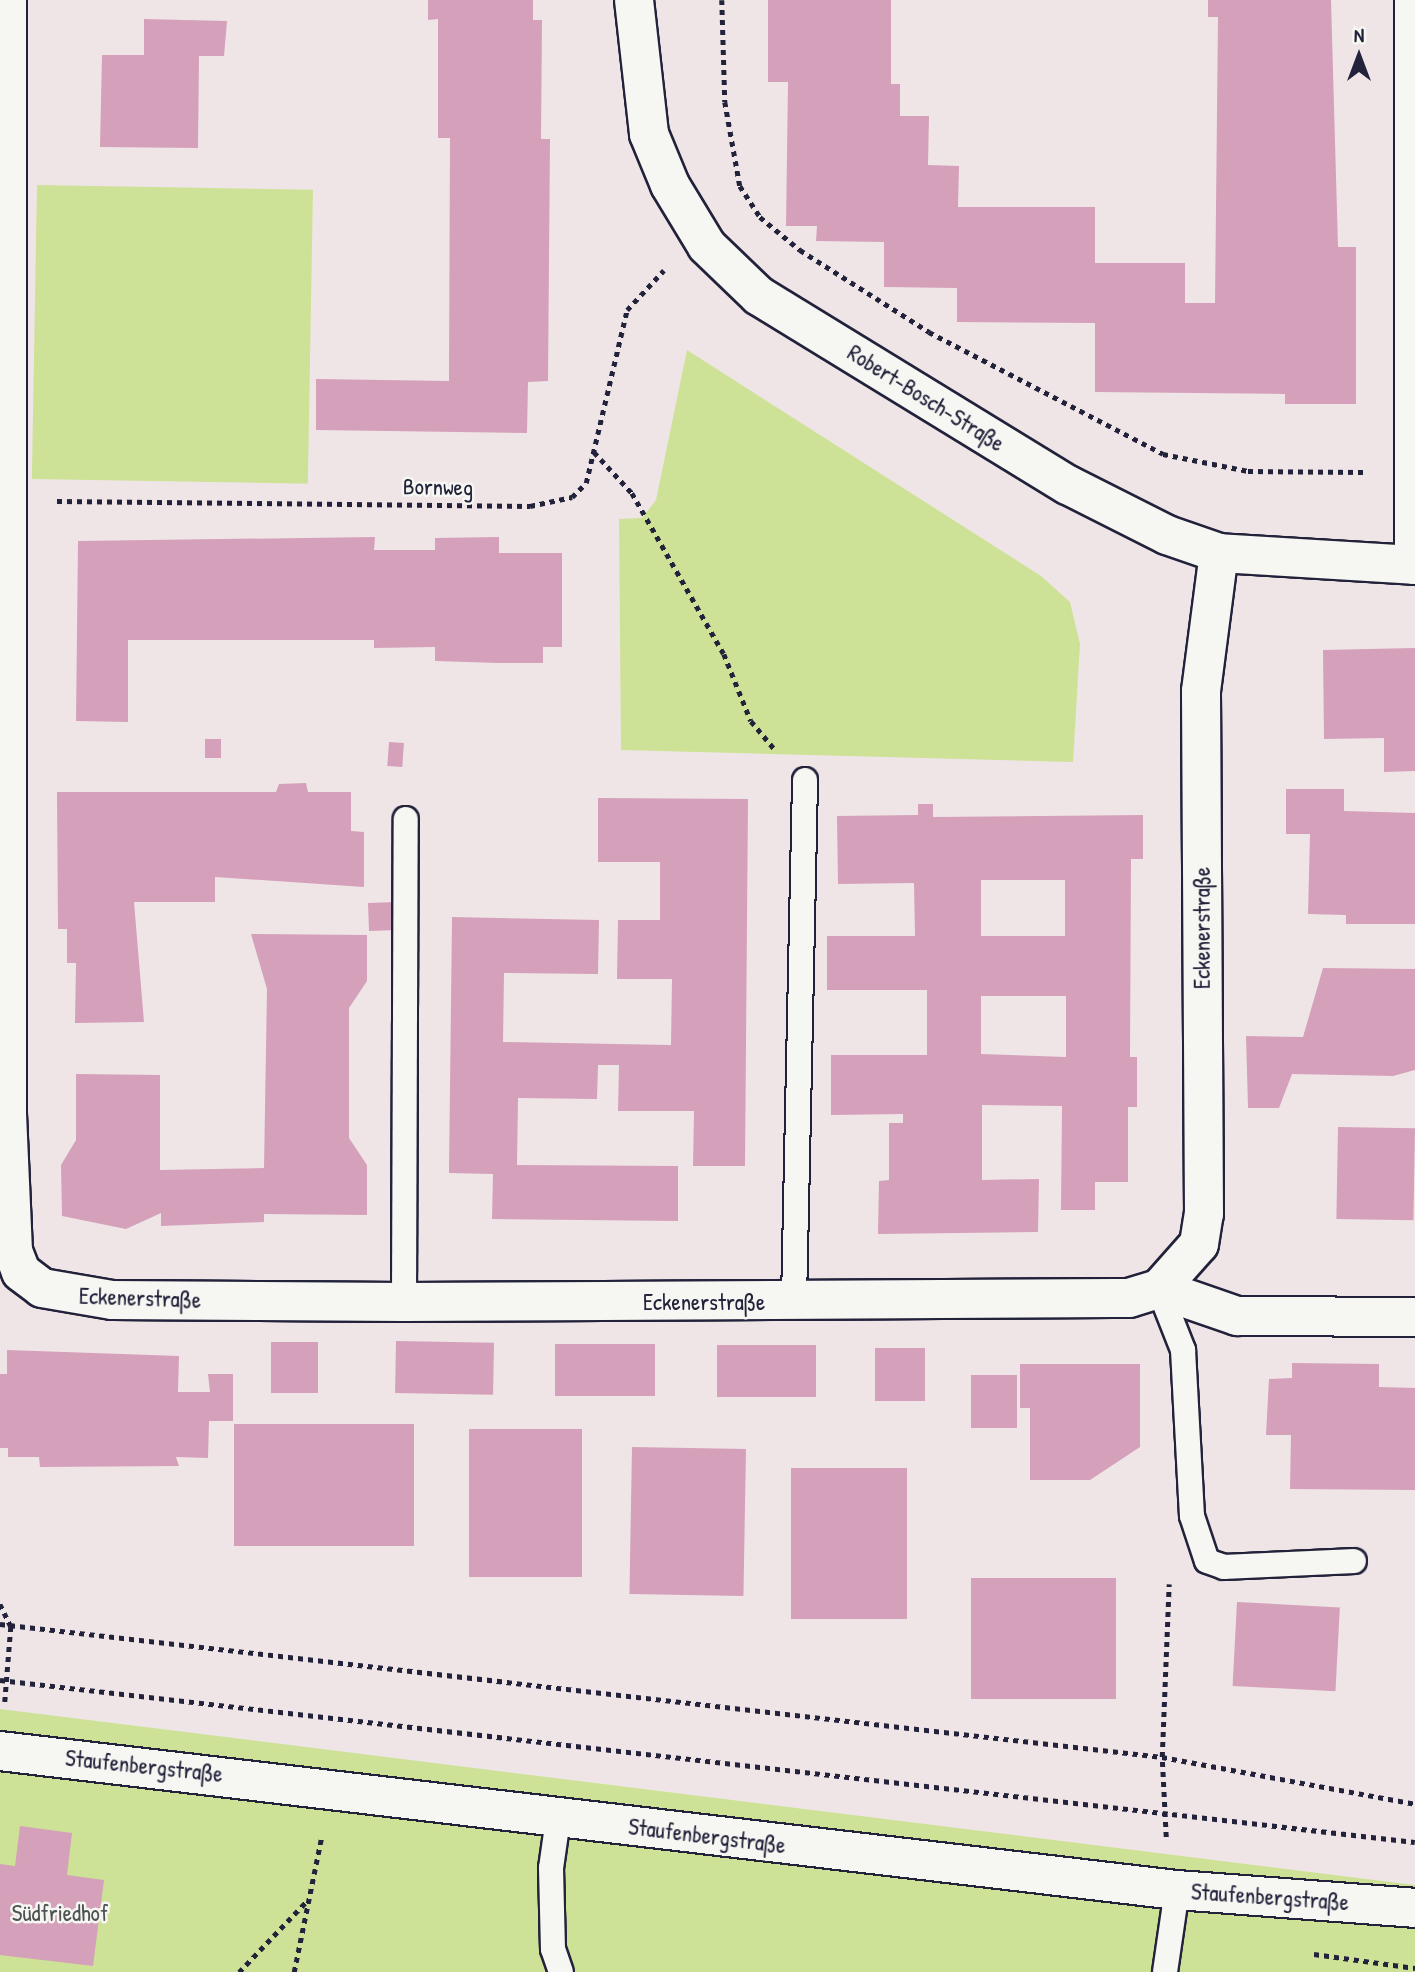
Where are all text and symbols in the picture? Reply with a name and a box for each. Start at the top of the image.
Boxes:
north arrow [1324,21,1394,91]
text: N [1354,22,1364,48]
street label: Robert-Bosch-Straße [842,339,1010,457]
street label: Bornweg [403,473,473,501]
street label: Eckenerstraße [1188,867,1216,989]
street label: Eckenerstraße [78,1282,202,1314]
street label: Eckenerstraße [643,1288,765,1316]
street label: Staufenbergstraße [64,1744,224,1788]
street label: Staufenbergstraße [627,1813,787,1859]
street label: Staufenbergstraße [1190,1878,1350,1916]
park label: Südfriedhof [12,1899,108,1927]

